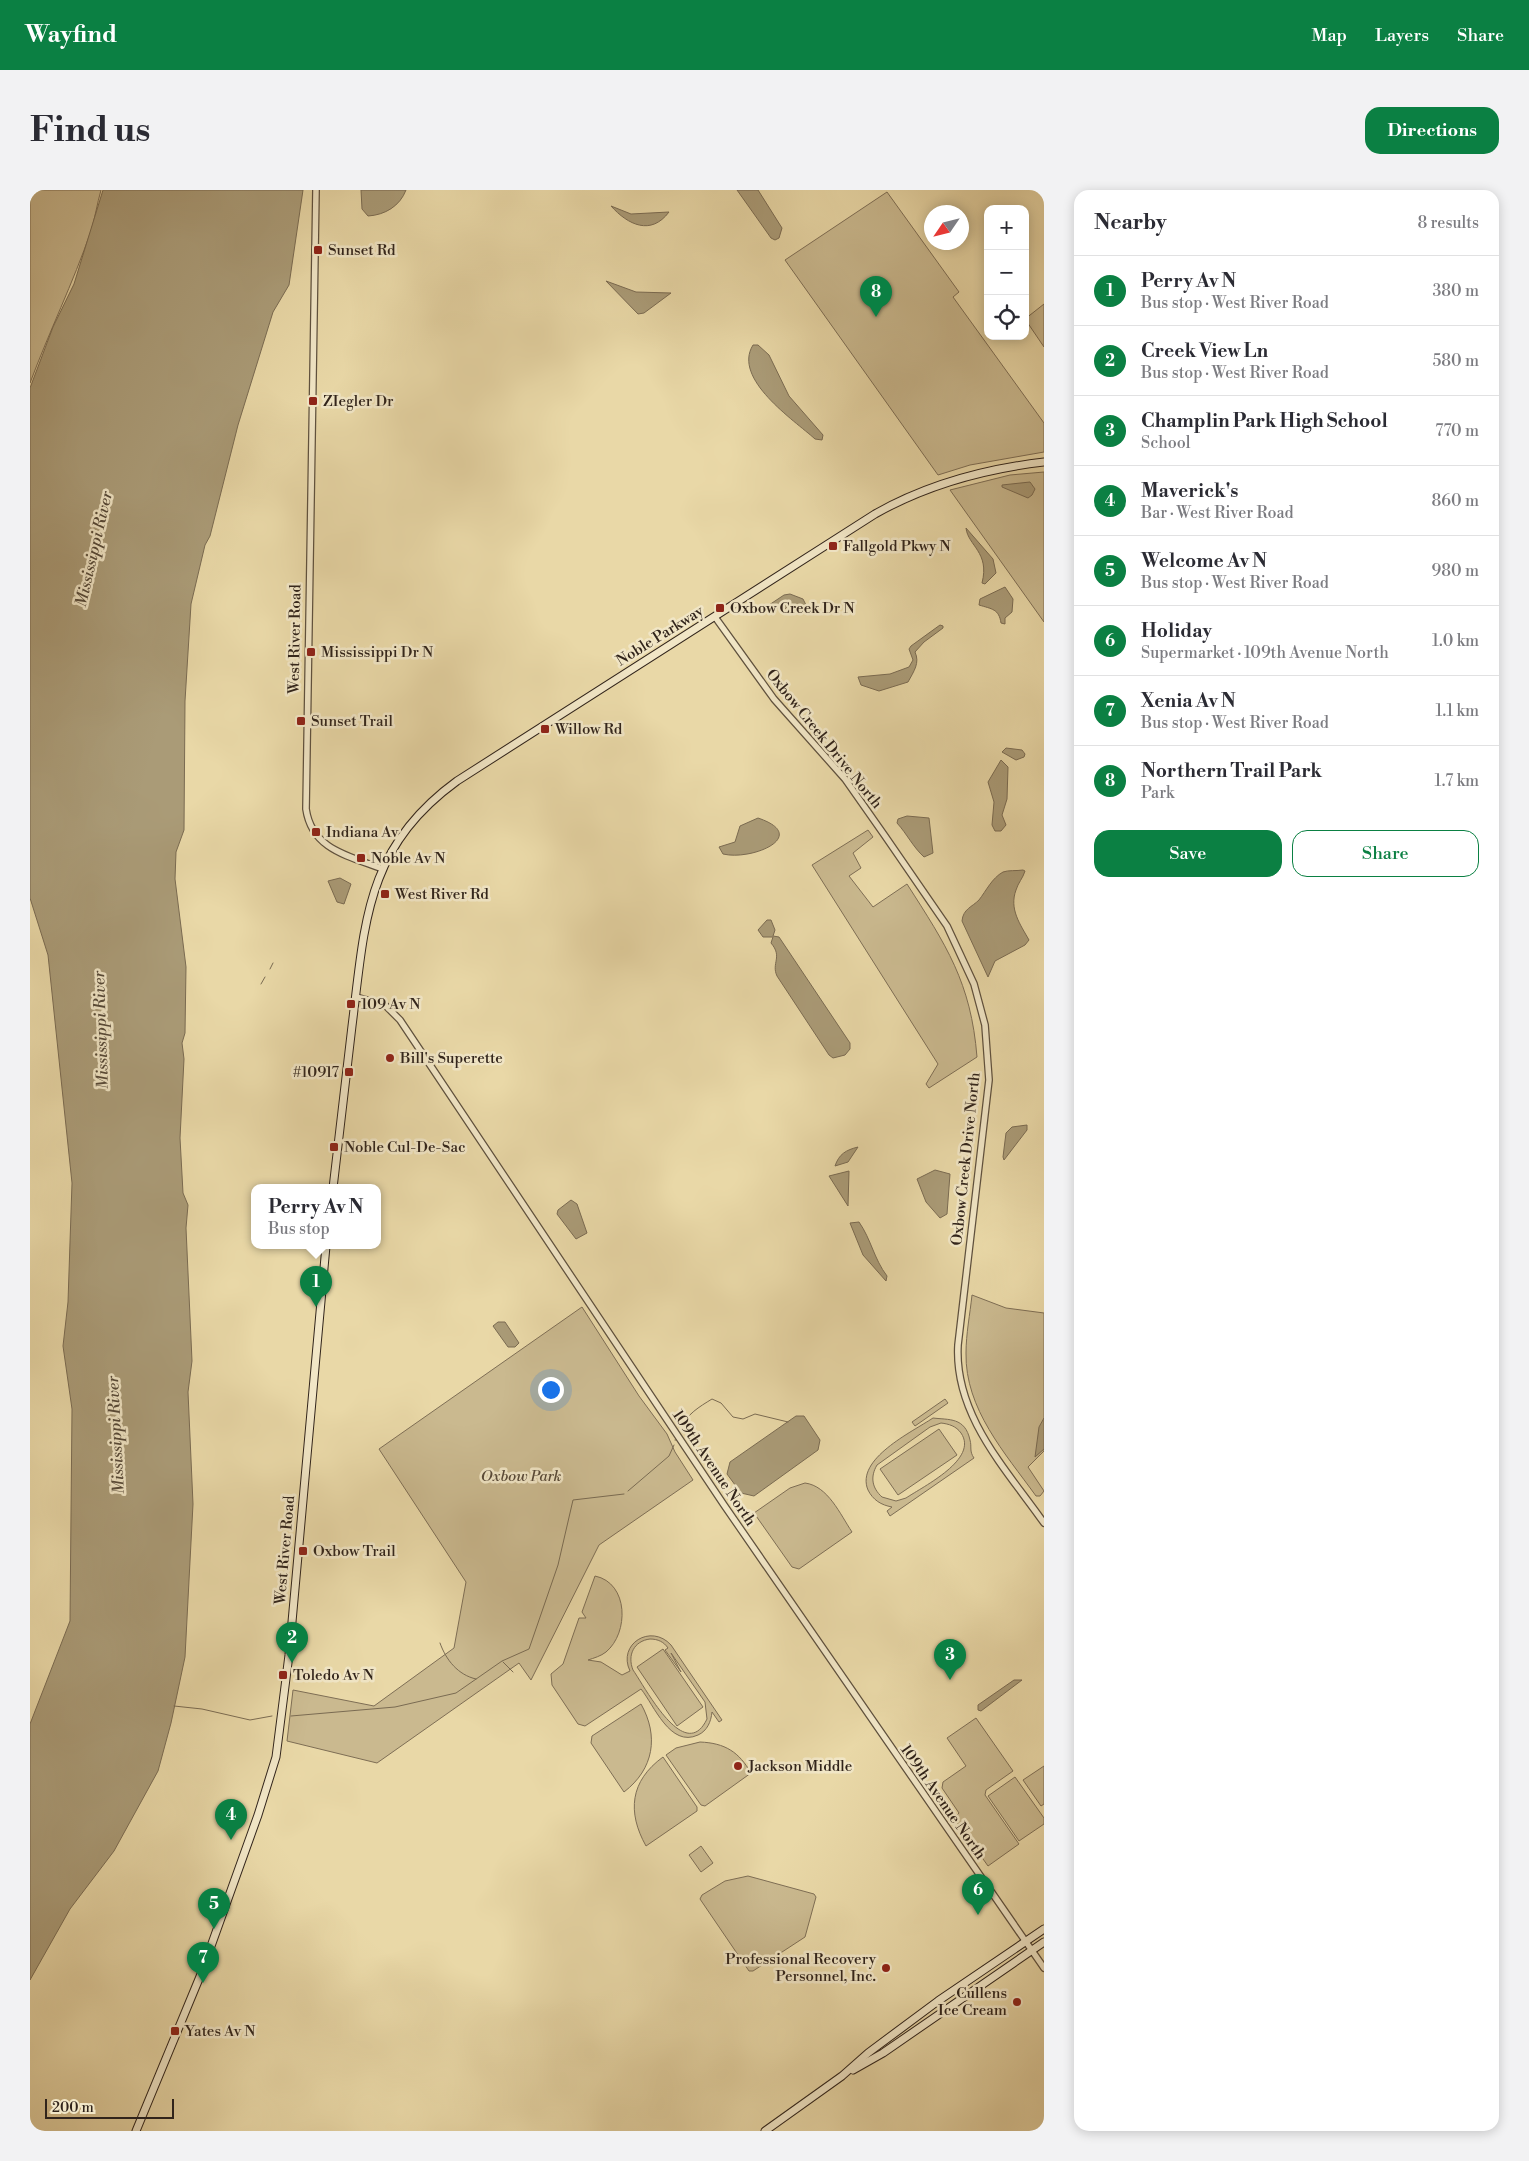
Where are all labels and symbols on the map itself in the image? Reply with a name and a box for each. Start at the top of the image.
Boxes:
north arrow [924,205,969,250]
place label: Sunset Rd [328,241,396,260]
marker: Sunset Rd [312,244,324,256]
pin: 8 [860,276,892,317]
place label: ZIegler Dr [323,392,394,411]
marker: ZIegler Dr [307,395,319,407]
water label: Mississippi River [71,488,117,609]
place label: Fallgold Pkwy N [843,537,951,556]
marker: Fallgold Pkwy N [827,540,839,552]
street label: West River Road [285,583,305,695]
place label: Oxbow Creek Dr N [730,599,855,618]
street label: Noble Parkway [613,601,708,670]
marker: Oxbow Creek Dr N [714,602,726,614]
place label: Mississippi Dr N [321,643,433,662]
marker: Mississippi Dr N [305,646,317,658]
street label: Oxbow Creek Drive North [762,665,886,813]
place label: Sunset Trail [311,712,394,731]
marker: Sunset Trail [295,715,307,727]
place label: Willow Rd [554,720,623,739]
marker: Willow Rd [539,723,551,735]
place label: Indiana Av [326,823,399,842]
marker: Indiana Av [310,826,322,838]
place label: Noble Av N [371,849,445,868]
marker: Noble Av N [355,852,367,864]
place label: West River Rd [394,885,489,904]
marker: West River Rd [379,888,391,900]
water label: Mississippi River [89,969,113,1089]
place label: 109 Av N [361,995,420,1014]
marker: 109 Av N [345,998,357,1010]
place label: Bill's Superette [399,1049,503,1068]
marker: Bill's Superette [384,1052,396,1064]
place label: #10917 [293,1063,339,1082]
marker: #10917 [343,1066,355,1078]
street label: Oxbow Creek Drive North [947,1071,985,1247]
place label: Noble Cul-De-Sac [344,1138,466,1157]
marker: Noble Cul-De-Sac [328,1141,340,1153]
pin: 1 [300,1266,332,1307]
water label: Mississippi River [103,1374,129,1495]
your location [538,1377,564,1403]
street label: 109th Avenue North [668,1406,760,1530]
park label: Oxbow Park [481,1467,562,1486]
street label: West River Road [271,1494,299,1607]
place label: Oxbow Trail [313,1542,396,1561]
marker: Oxbow Trail [297,1545,309,1557]
pin: 2 [276,1622,308,1663]
pin: 3 [934,1639,966,1680]
place label: Toledo Av N [293,1666,374,1685]
marker: Toledo Av N [277,1669,289,1681]
street label: 109th Avenue North [896,1741,990,1863]
place label: Jackson Middle [747,1757,852,1776]
marker: Jackson Middle [732,1760,744,1772]
pin: 4 [215,1799,247,1840]
pin: 6 [962,1874,994,1915]
pin: 5 [198,1888,230,1929]
pin: 7 [187,1942,219,1983]
place label: Professional Recovery Personnel, Inc. [725,1950,877,1986]
marker: Professional Recovery Personnel, Inc. [880,1962,892,1974]
place label: Cullens Ice Cream [938,1984,1007,2020]
marker: Cullens Ice Cream [1011,1996,1023,2008]
place label: Yates Av N [184,2022,255,2041]
marker: Yates Av N [169,2025,181,2037]
scale bar [45,2096,174,2119]

